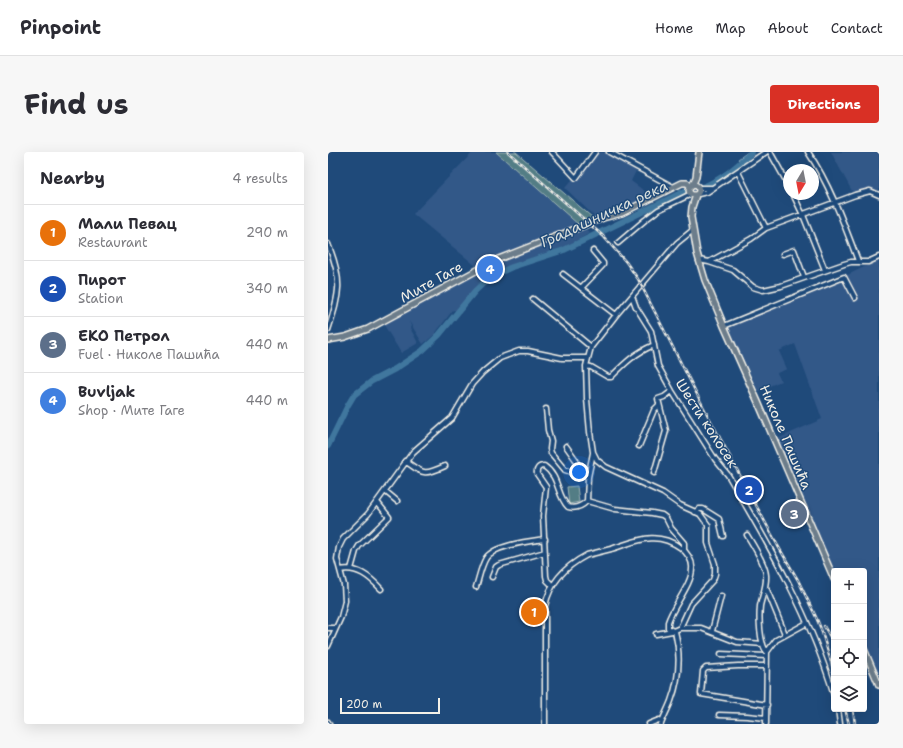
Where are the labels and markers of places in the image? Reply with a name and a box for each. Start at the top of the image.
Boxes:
pin: 4 [477,254,503,284]
pin: 2 [736,475,762,505]
pin: 3 [781,499,807,529]
pin: 1 [521,597,547,627]

